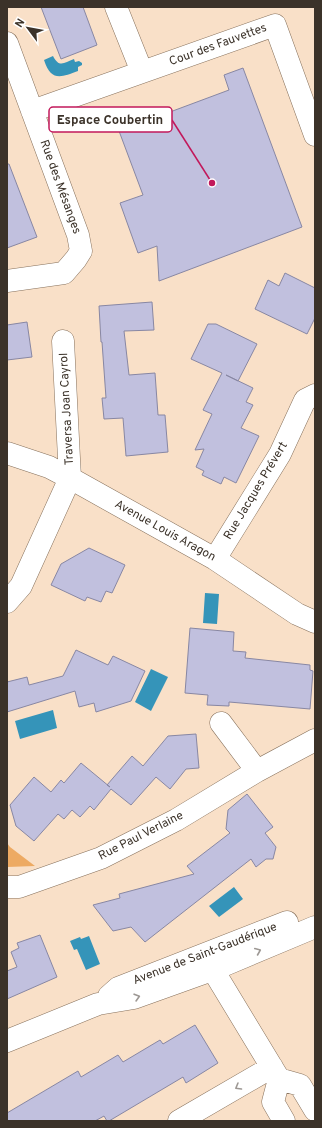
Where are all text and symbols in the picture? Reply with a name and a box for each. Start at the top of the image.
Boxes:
north arrow [8,8,48,48]
text: N [12,16,28,30]
street label: Cour des Fauvettes [167,20,269,70]
callout: Espace Coubertin [49,107,172,132]
text: Espace Coubertin [57,113,163,129]
street label: Rue des Mésanges [36,138,84,236]
street label: Traversa Joan Cayrol [56,352,78,466]
street label: Rue Jacques Prévert [220,439,292,543]
street label: Avenue Louis Aragon [112,497,218,565]
street label: Rue Paul Verlaine [96,808,186,864]
street label: Avenue de Saint-Gaudérique [131,919,279,989]
one-way arrow [255,947,262,955]
one-way arrow [133,993,140,1002]
one-way arrow [235,1082,242,1089]

